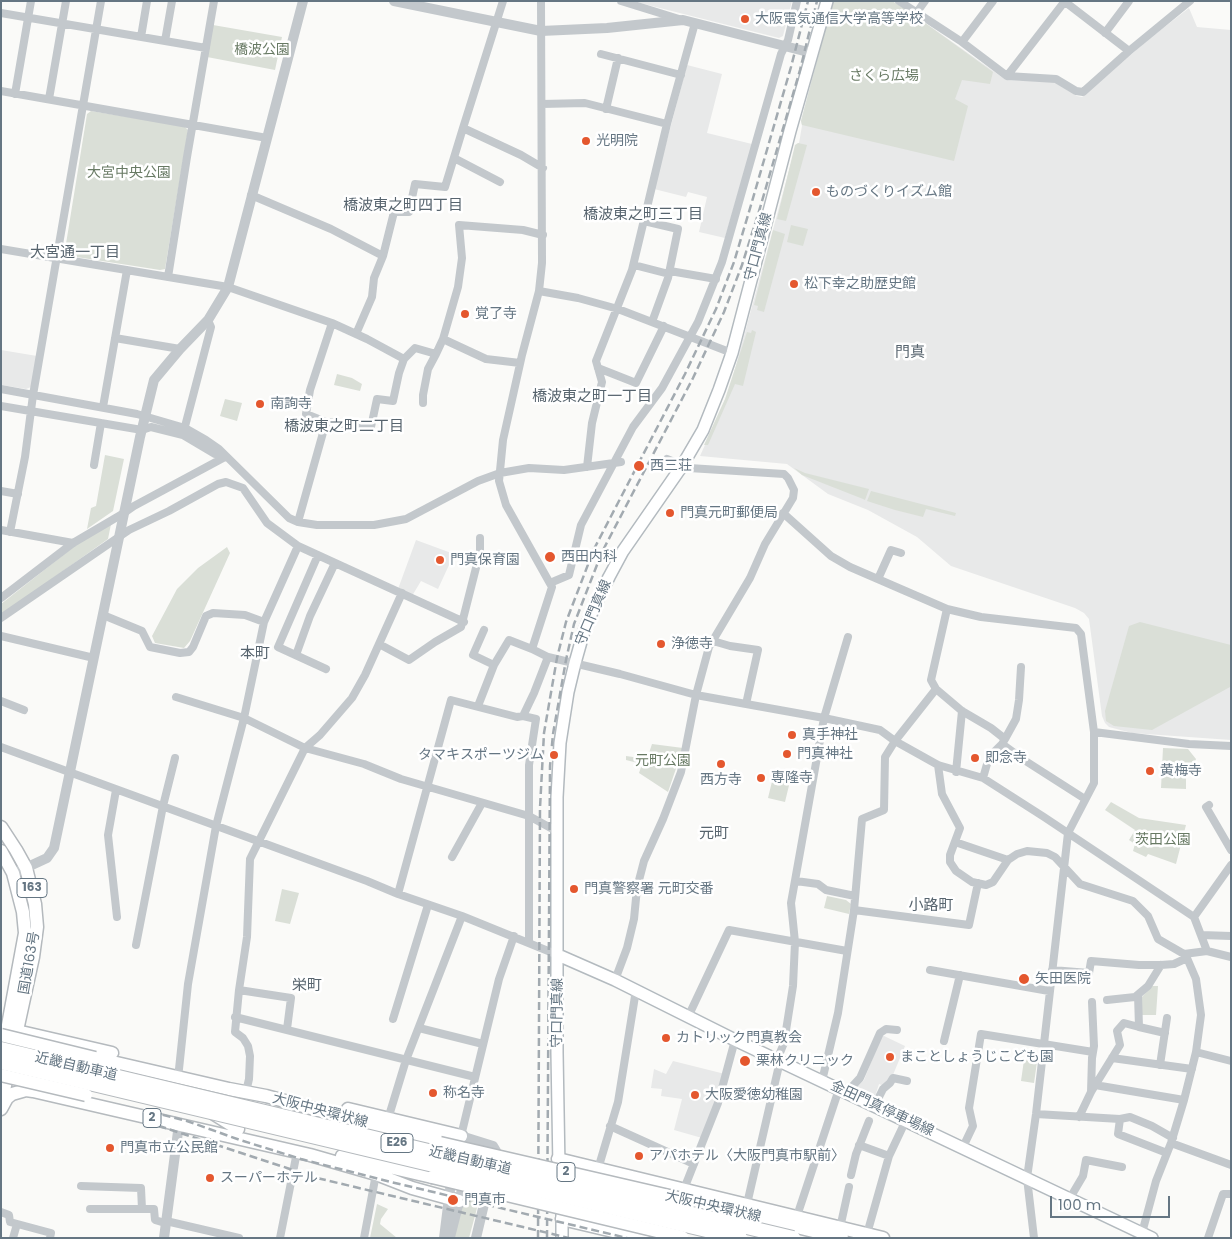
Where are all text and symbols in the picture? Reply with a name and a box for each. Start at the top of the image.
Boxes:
place label: 大阪電気通信大学高等学校 [755,11,923,27]
marker: 大阪電気通信大学高等学校 [739,13,751,25]
park label: 橋波公園 [234,42,290,58]
park label: さくら広場 [849,68,919,84]
place label: 光明院 [596,133,638,149]
marker: 光明院 [580,135,592,147]
park label: 大宮中央公園 [87,165,171,181]
place label: ものづくりイズム館 [826,184,952,200]
marker: ものづくりイズム館 [810,186,822,198]
district label: 橋波東之町四丁目 [343,197,463,215]
district label: 橋波東之町三丁目 [583,206,703,224]
street label: 守口門真線 [742,211,776,283]
district label: 大宮通一丁目 [30,244,120,262]
place label: 松下幸之助歴史館 [804,276,916,292]
marker: 松下幸之助歴史館 [788,278,800,290]
place label: 覚了寺 [475,306,517,322]
marker: 覚了寺 [459,308,471,320]
district label: 門真 [895,344,925,362]
district label: 橋波東之町一丁目 [532,388,652,406]
place label: 南詢寺 [270,396,312,412]
marker: 南詢寺 [254,398,266,410]
district label: 橋波東之町二丁目 [284,418,404,436]
place label: 西三荘 [650,458,692,474]
marker: 西三荘 [632,459,646,473]
place label: 門真元町郵便局 [680,505,778,521]
marker: 門真元町郵便局 [664,507,676,519]
place label: 西田内科 [561,549,617,565]
marker: 西田内科 [543,550,557,564]
place label: 門真保育園 [450,552,520,568]
marker: 門真保育園 [434,554,446,566]
street label: 守口門真線 [573,578,615,648]
place label: 浄徳寺 [671,636,713,652]
marker: 浄徳寺 [655,638,667,650]
district label: 本町 [240,645,270,663]
place label: 真手神社 [802,727,858,743]
marker: 真手神社 [786,729,798,741]
place label: 門真神社 [797,746,853,762]
place label: タマキスポーツジム [418,747,544,763]
marker: 門真神社 [781,748,793,760]
marker: タマキスポーツジム [548,749,560,761]
place label: 即念寺 [985,750,1027,766]
marker: 即念寺 [969,752,981,764]
park label: 元町公園 [635,753,691,769]
marker: 西方寺 [715,758,727,770]
place label: 黄梅寺 [1160,763,1202,779]
marker: 黄梅寺 [1144,765,1156,777]
place label: 専隆寺 [771,770,813,786]
place label: 西方寺 [700,772,742,788]
marker: 専隆寺 [755,772,767,784]
district label: 元町 [699,825,729,843]
park label: 茨田公園 [1135,832,1191,848]
road number: 163 [17,878,47,898]
place label: 門真警察署 元町交番 [584,881,714,897]
marker: 門真警察署 元町交番 [568,883,580,895]
district label: 小路町 [909,897,953,915]
street label: 国道163号 [16,930,44,996]
place label: 矢田医院 [1035,971,1091,987]
marker: 矢田医院 [1017,972,1031,986]
district label: 栄町 [292,977,322,995]
street label: 守口門真線 [549,978,567,1048]
place label: カトリック門真教会 [676,1030,802,1046]
marker: カトリック門真教会 [660,1032,672,1044]
street label: 近畿自動車道 [33,1049,119,1085]
place label: まことしょうじこども園 [900,1049,1054,1065]
marker: まことしょうじこども園 [884,1051,896,1063]
place label: 栗林クリニック [756,1053,854,1069]
marker: 栗林クリニック [738,1054,752,1068]
street label: 金田門真停車場線 [828,1078,936,1140]
place label: 称名寺 [443,1085,485,1101]
marker: 称名寺 [427,1087,439,1099]
place label: 大阪愛徳幼稚園 [705,1087,803,1103]
marker: 大阪愛徳幼稚園 [689,1089,701,1101]
street label: 大阪中央環状線 [270,1090,370,1132]
road number: 2 [143,1108,161,1128]
road number: E26 [381,1134,413,1152]
place label: 門真市立公民館 [120,1140,218,1156]
marker: 門真市立公民館 [104,1142,116,1154]
street label: 近畿自動車道 [427,1143,513,1179]
place label: アパホテル〈大阪門真市駅前〉 [649,1148,845,1164]
marker: アパホテル〈大阪門真市駅前〉 [633,1150,645,1162]
road number: 2 [557,1162,575,1182]
place label: スーパーホテル [220,1170,318,1186]
marker: スーパーホテル [204,1172,216,1184]
scale bar [1052,1186,1172,1218]
street label: 大阪中央環状線 [663,1188,763,1226]
place label: 門真市 [464,1192,506,1208]
marker: 門真市 [446,1193,460,1207]
text: 100 m [1058,1194,1101,1215]

